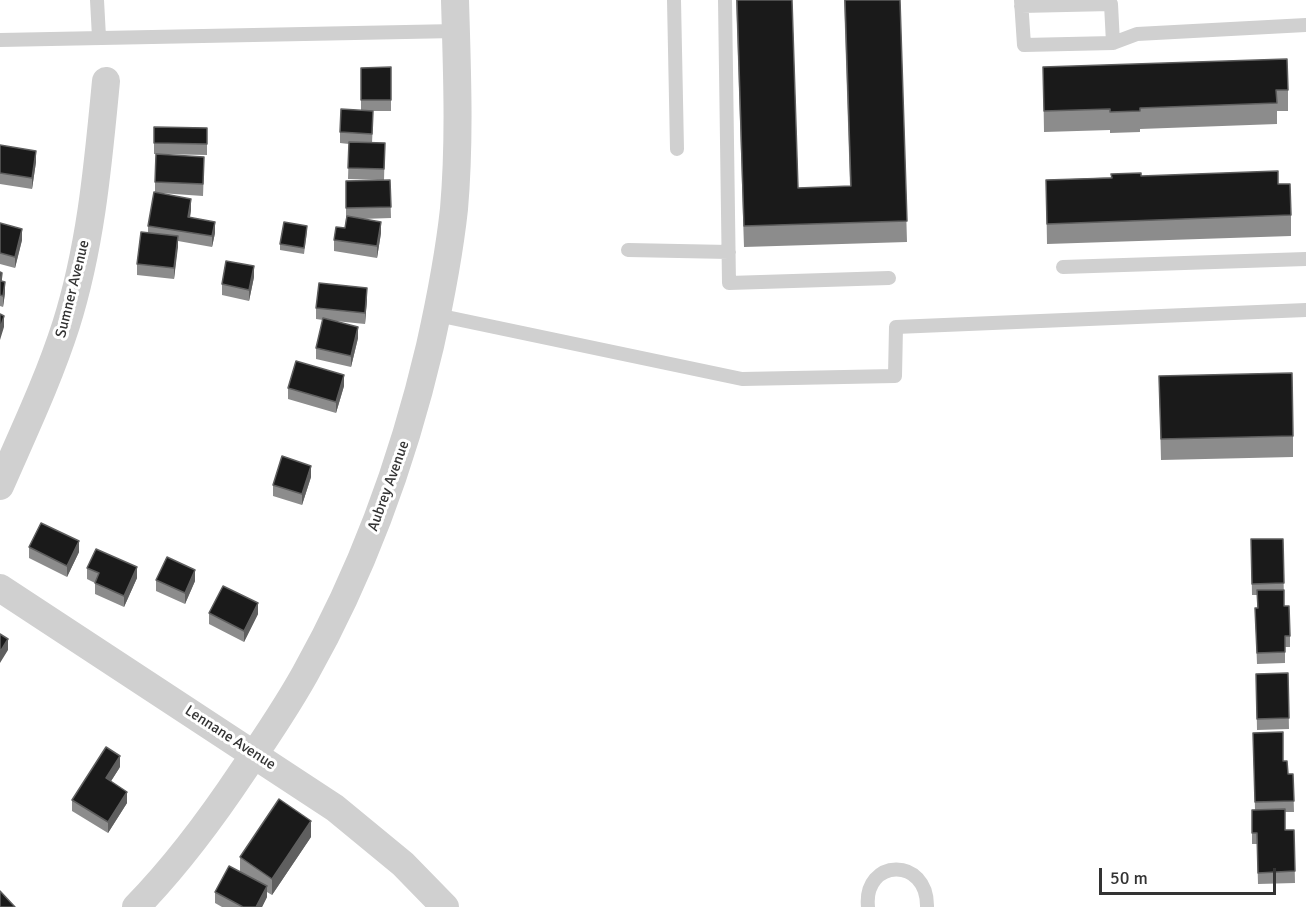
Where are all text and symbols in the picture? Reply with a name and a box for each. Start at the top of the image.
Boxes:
street label: Sumner Avenue [52,238,94,340]
street label: Aubrey Avenue [364,438,414,534]
street label: Lennane Avenue [181,702,279,774]
scale bar [1102,856,1279,894]
text: 50 m [1110,867,1148,889]

